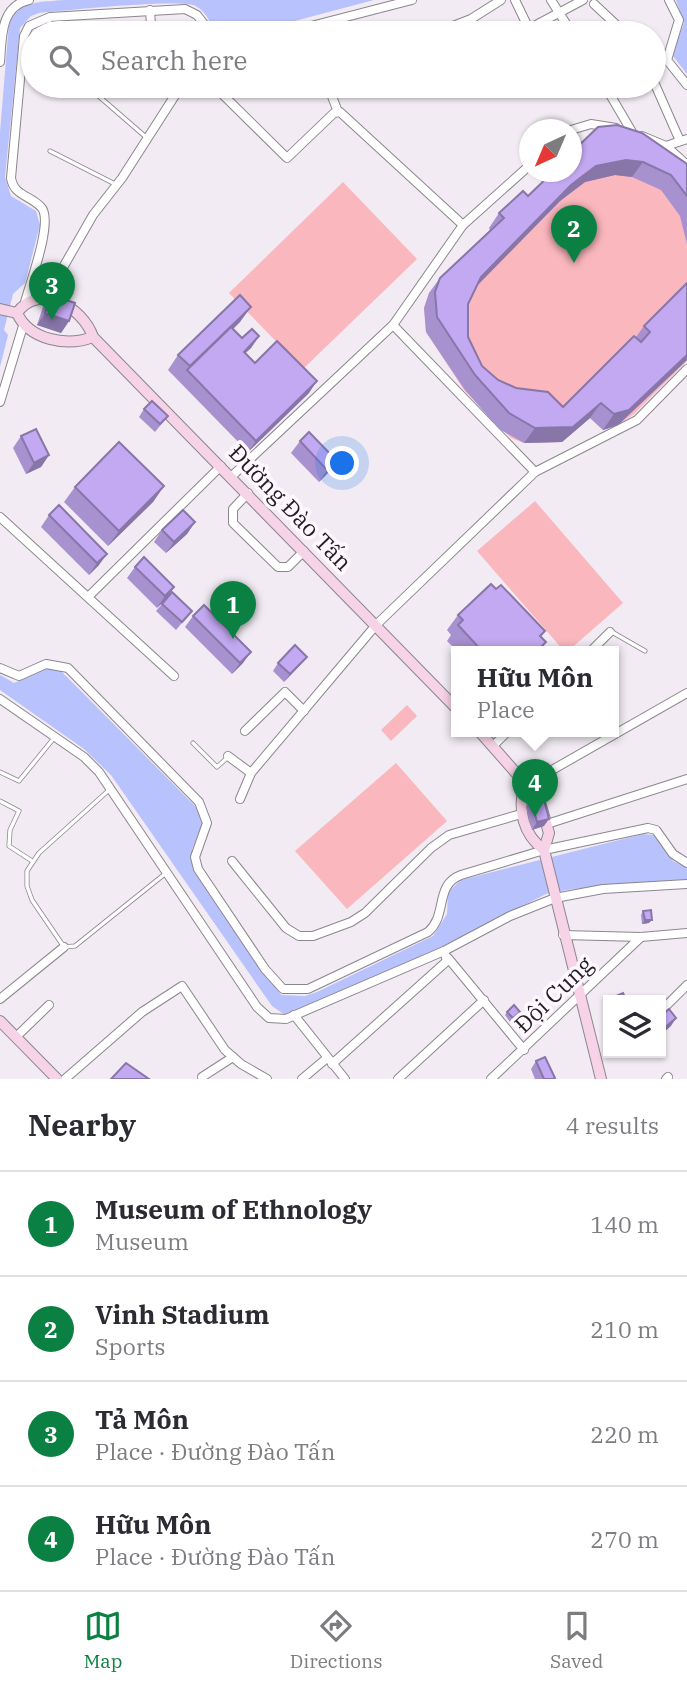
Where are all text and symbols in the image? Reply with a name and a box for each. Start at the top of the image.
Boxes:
search box [21,21,666,98]
icon: search [45,41,83,79]
text: Search here [101,43,247,77]
north arrow [519,119,582,182]
pin: 2 [551,205,597,263]
pin: 3 [29,262,75,320]
street label: Đường Đào Tấn [223,437,359,577]
your location [325,446,359,480]
pin: 1 [210,581,256,639]
popup [451,646,619,737]
text: Hữu Môn [477,660,593,694]
text: Place [477,694,535,724]
pin: 4 [512,759,558,817]
street label: Đội Cung [507,949,599,1039]
map controls [603,995,666,1058]
button: layers [603,995,666,1058]
text: Nearby [28,1105,136,1144]
text: 4 results [566,1110,659,1140]
text: Museum of Ethnology [95,1192,372,1226]
text: 1 [44,1209,58,1239]
text: 140 m [590,1209,659,1239]
text: Museum [95,1226,189,1256]
text: Vinh Stadium [95,1297,270,1331]
text: 2 [44,1314,58,1344]
text: 210 m [590,1314,659,1344]
text: Sports [95,1331,165,1361]
text: Tả Môn [95,1402,189,1436]
text: 3 [44,1419,58,1449]
text: 220 m [590,1419,659,1449]
text: Place · Đường Đào Tấn [95,1436,335,1466]
text: Hữu Môn [95,1507,211,1541]
text: 4 [44,1524,58,1554]
text: 270 m [590,1524,659,1554]
text: Place · Đường Đào Tấn [95,1541,335,1571]
tab: Map [84,1607,122,1673]
tab: Directions [290,1607,383,1673]
tab: Saved [550,1607,603,1673]

